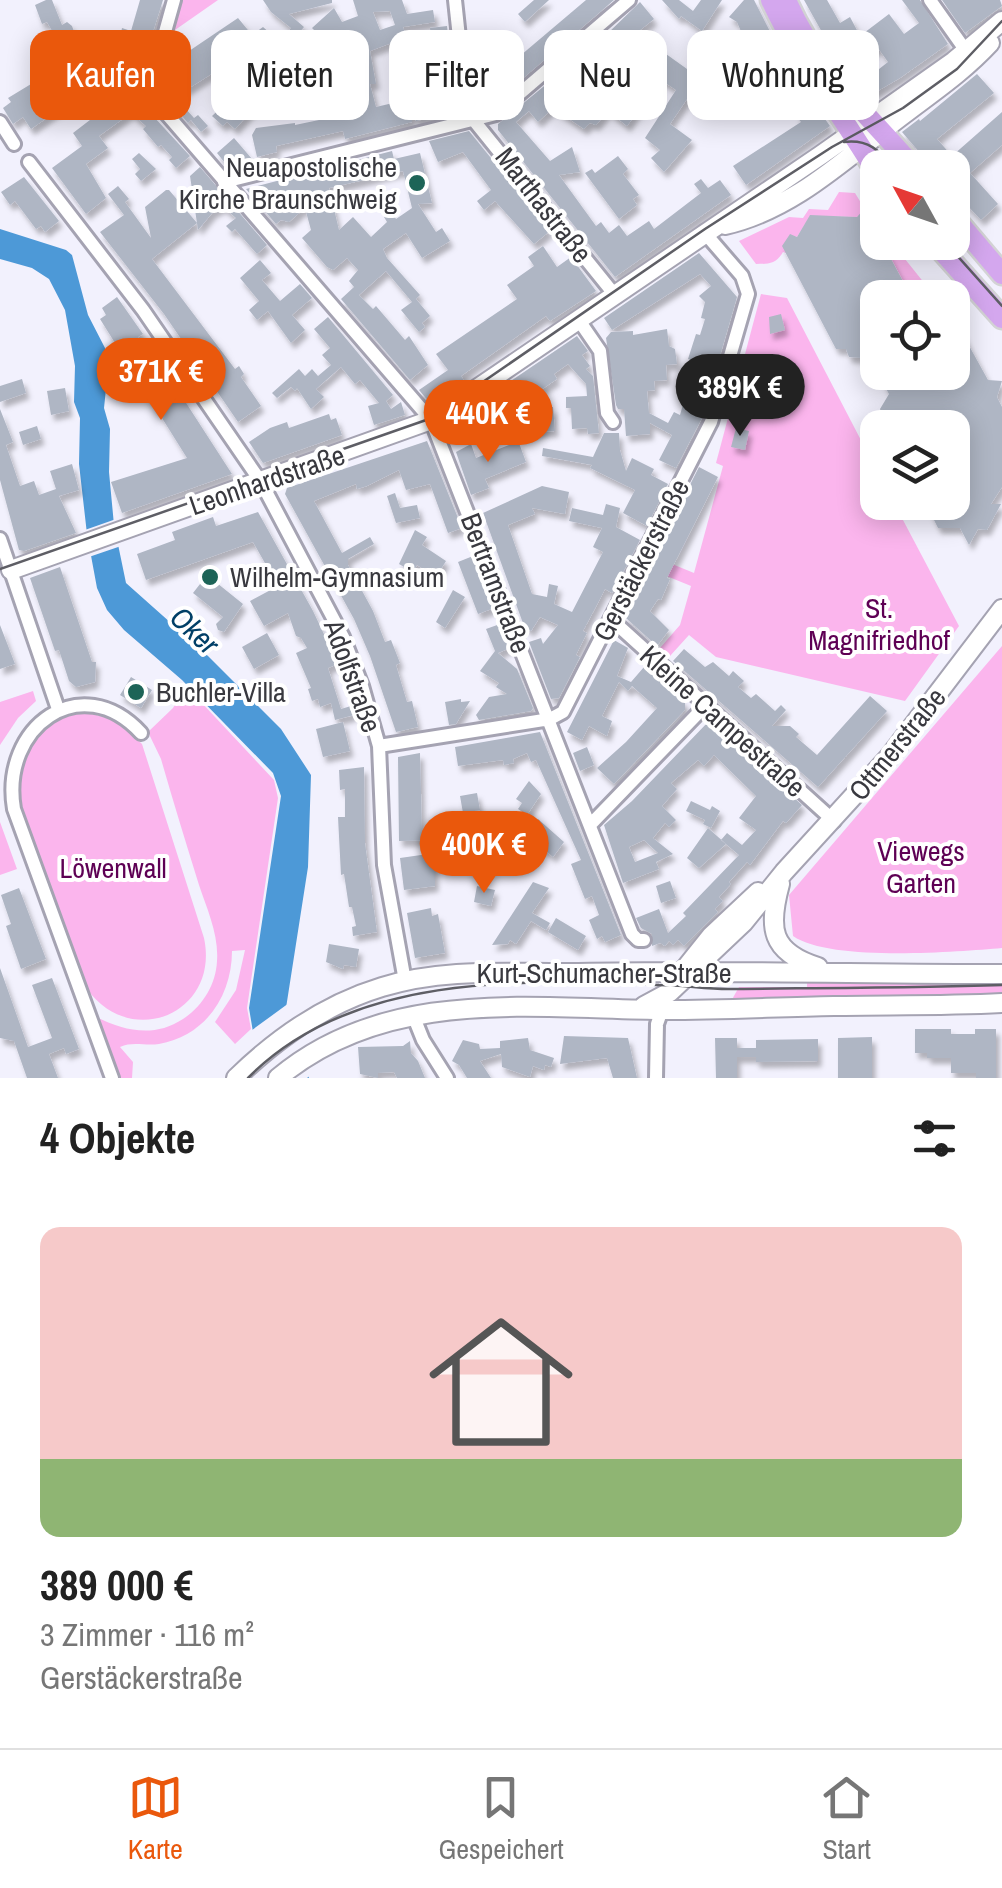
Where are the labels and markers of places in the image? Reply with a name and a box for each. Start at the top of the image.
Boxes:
place label: Neuapostolische Kirche Braunschweig [179,148,397,218]
marker: Neuapostolische Kirche Braunschweig [406,172,428,194]
pin: 371K € [80,338,242,423]
pin: 389K € [659,354,821,439]
pin: 440K € [407,380,569,465]
place label: Wilhelm-Gymnasium [230,558,444,596]
marker: Wilhelm-Gymnasium [199,566,221,588]
place label: Buchler-Villa [156,673,286,711]
marker: Buchler-Villa [125,681,147,703]
pin: 400K € [403,811,565,896]

